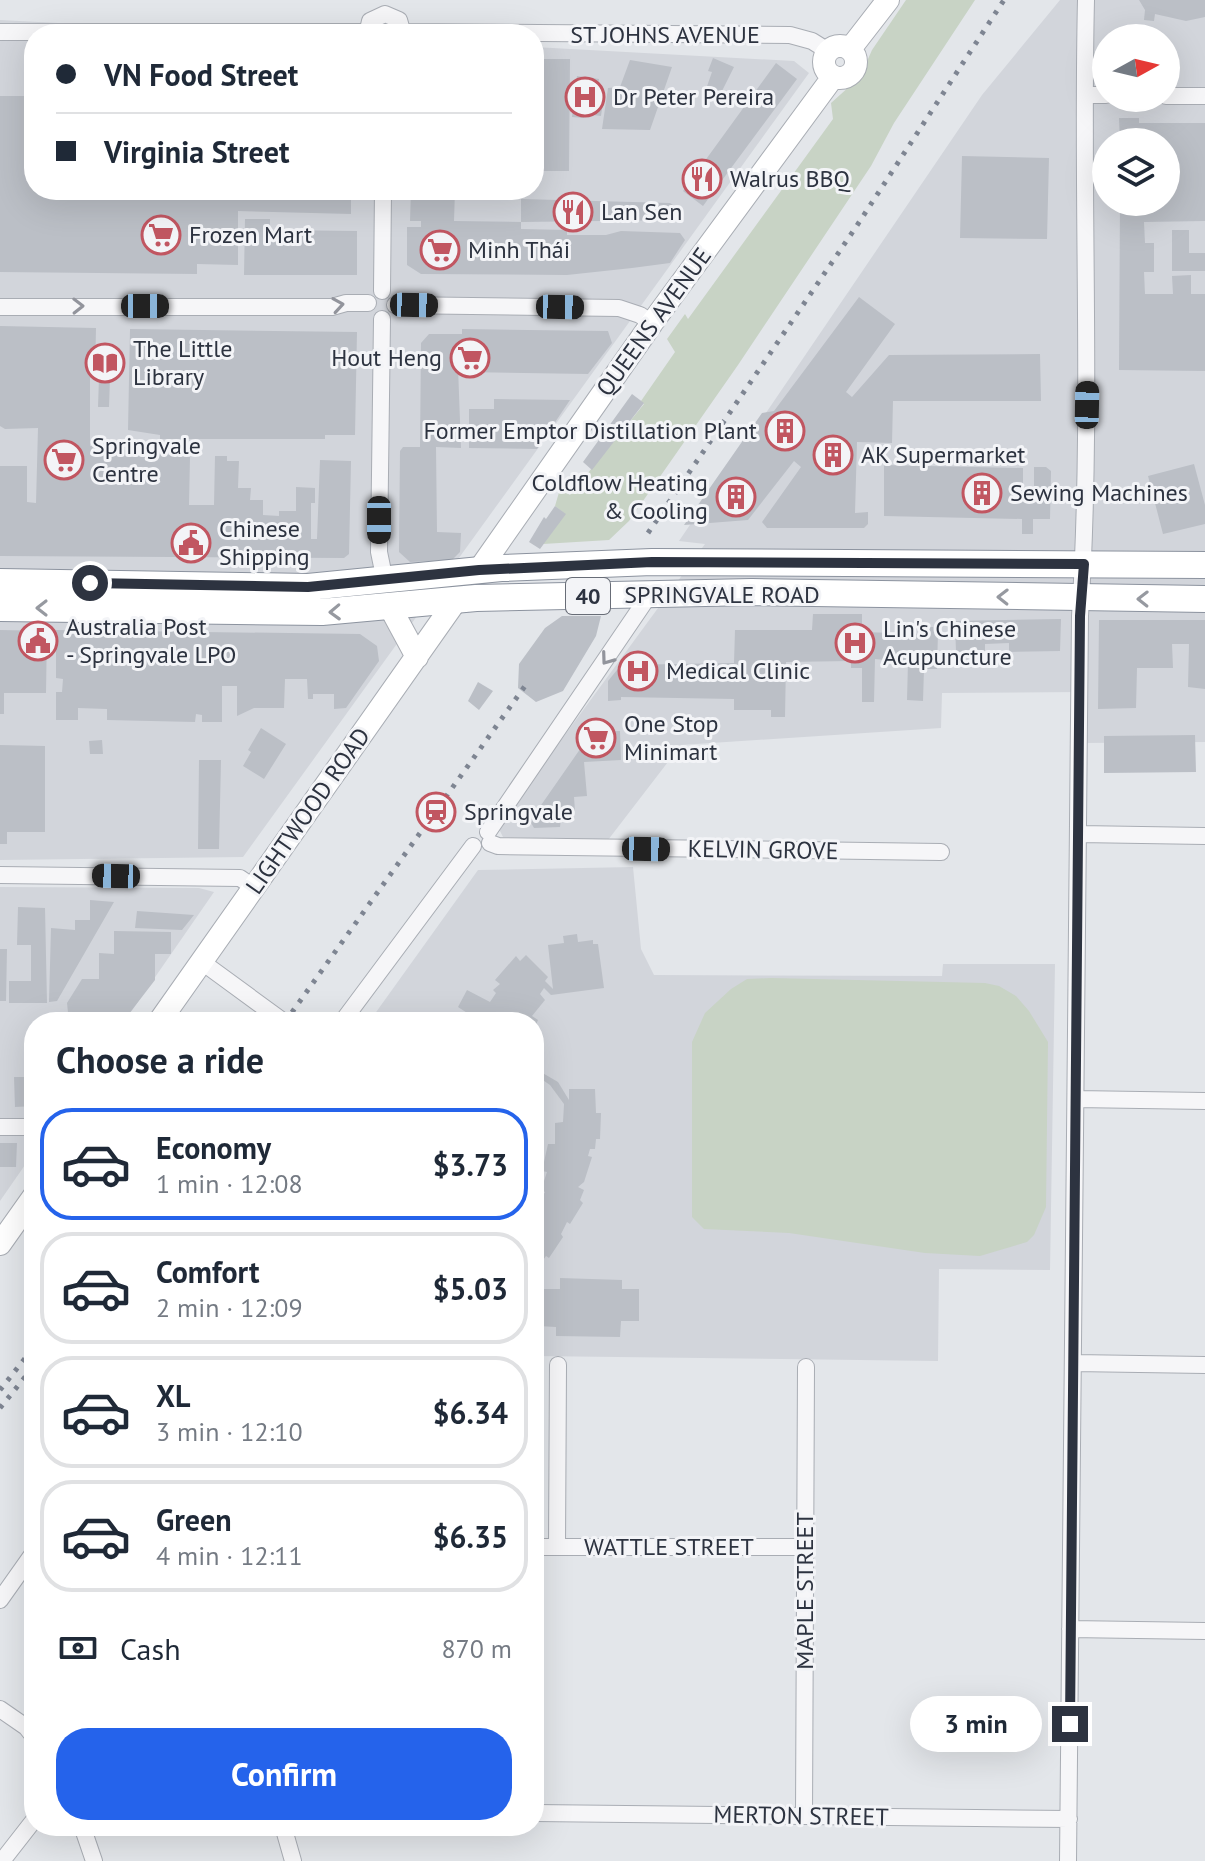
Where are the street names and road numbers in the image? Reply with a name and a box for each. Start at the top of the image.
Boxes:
street label: ST JOHNS AVENUE [570,19,760,50]
street label: QUEENS AVENUE [589,241,718,402]
road number: 40 [566,578,610,614]
street label: SPRINGVALE ROAD [624,579,820,610]
street label: LIGHTWOOD ROAD [238,721,377,900]
street label: KELVIN GROVE [687,833,839,866]
street label: MAPLE STREET [789,1512,820,1670]
street label: WATTLE STREET [584,1531,754,1562]
street label: MERTON STREET [713,1798,889,1833]

